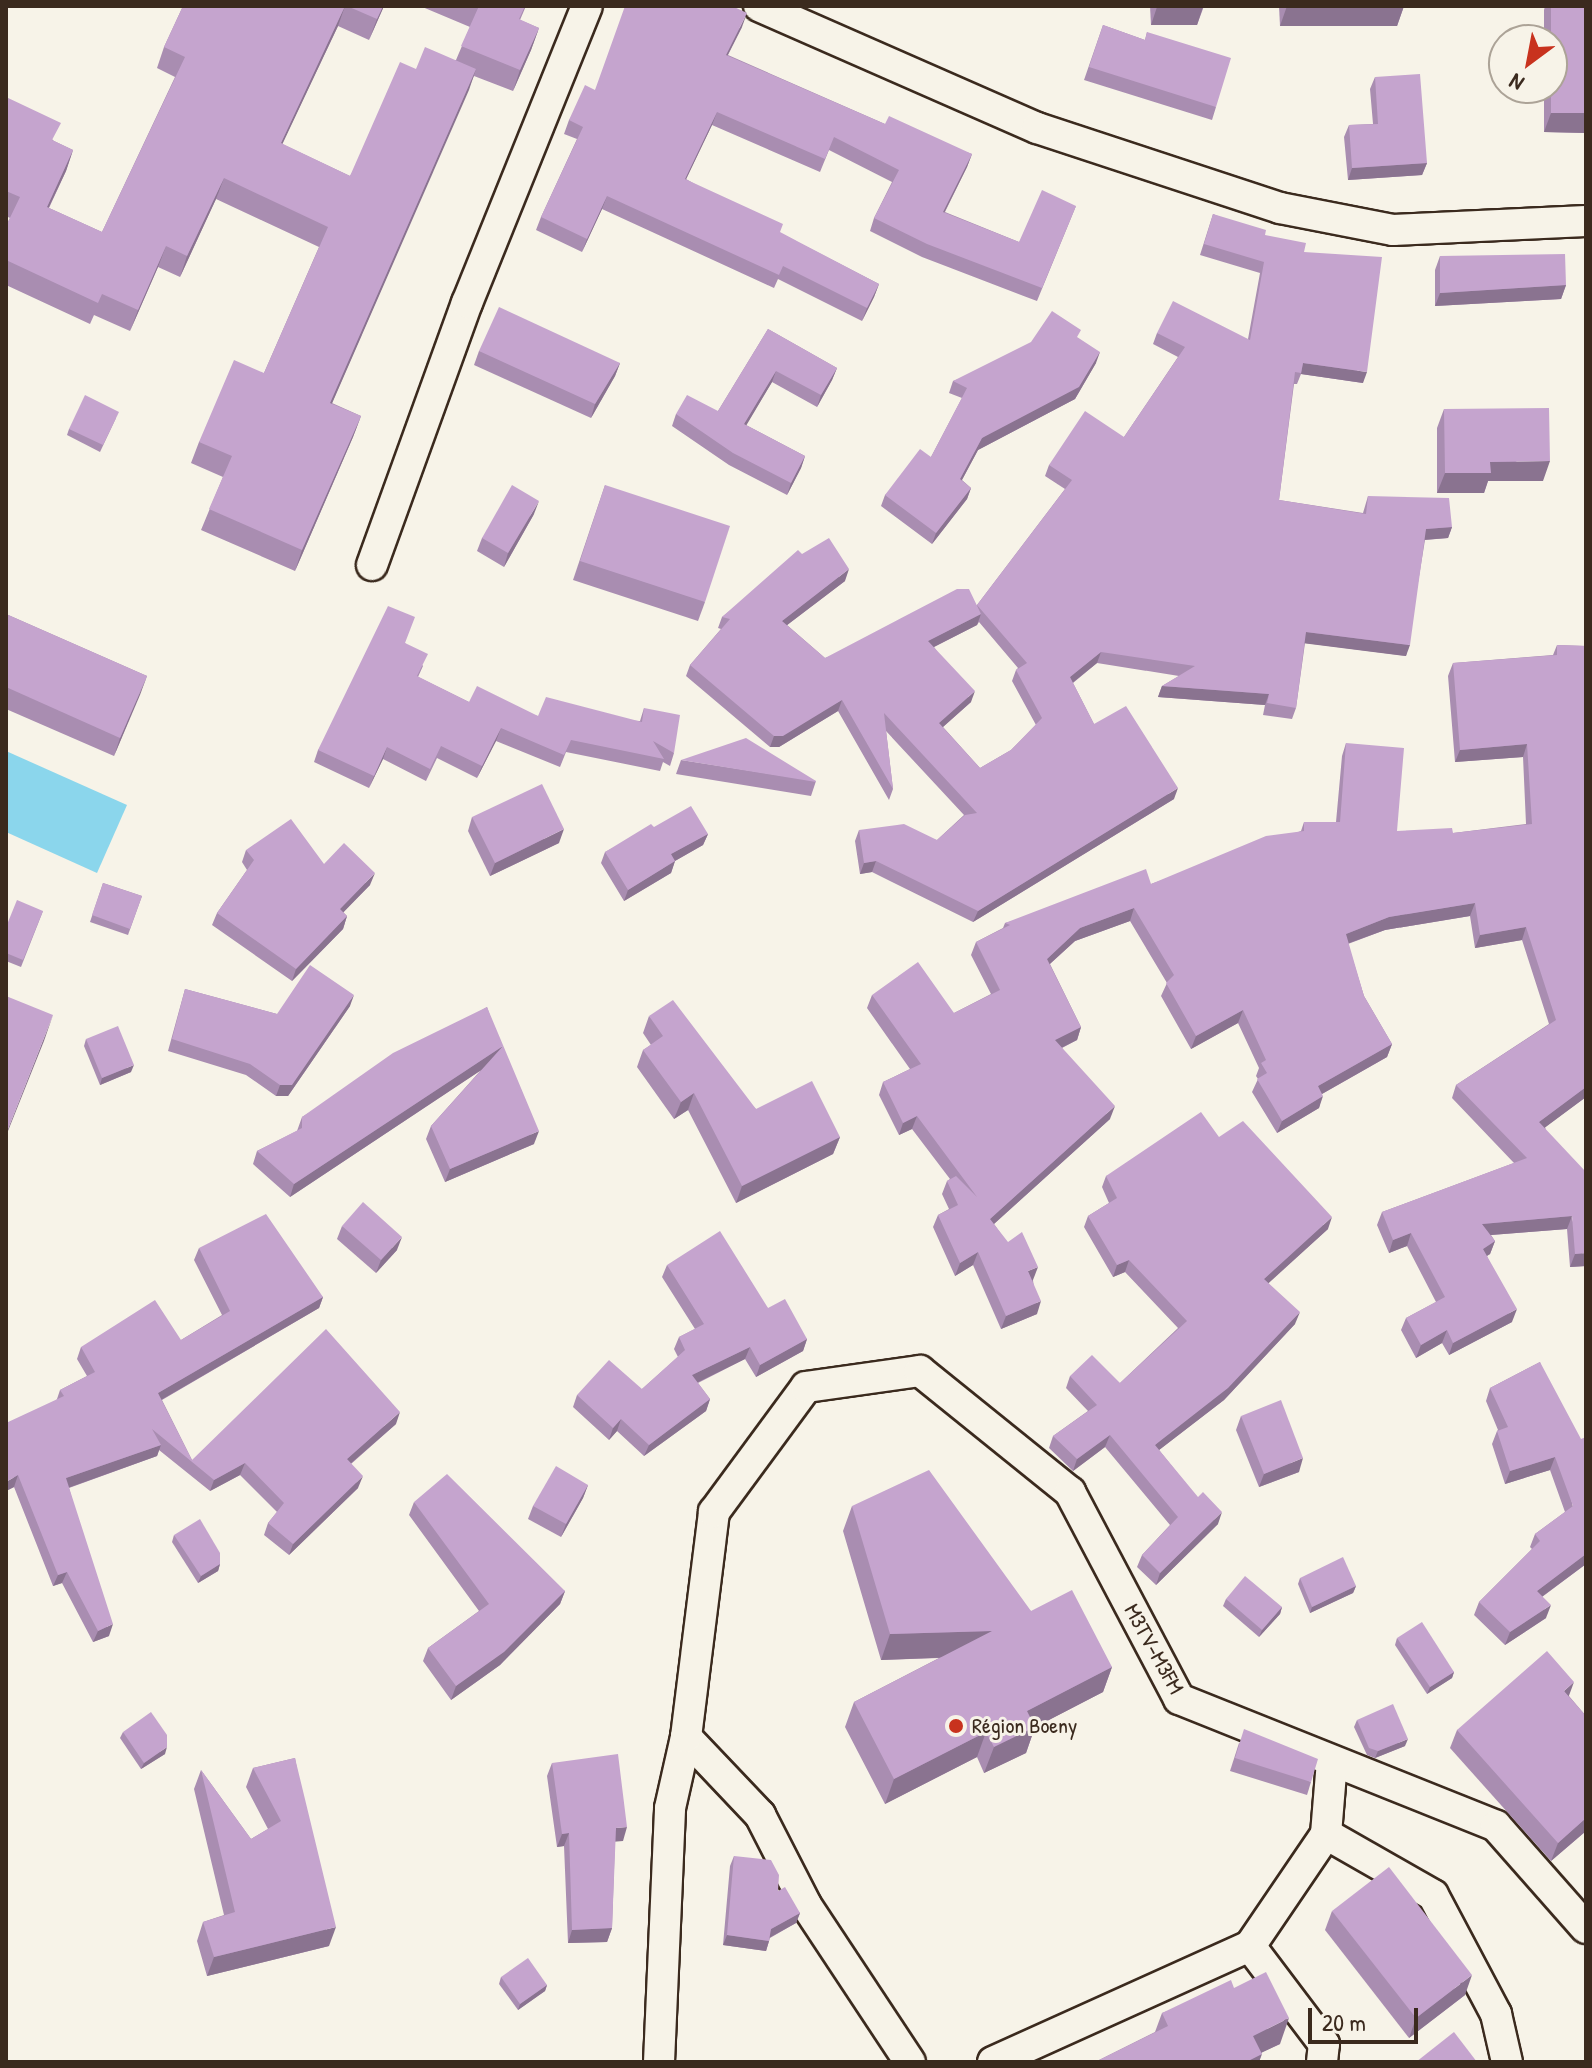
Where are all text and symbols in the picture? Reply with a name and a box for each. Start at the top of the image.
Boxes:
north arrow [1488,24,1568,104]
text: N [1503,67,1529,98]
street label: M3TV-M3FM [1119,1599,1189,1699]
place label: Région Boeny [972,1713,1077,1739]
marker: Région Boeny [947,1717,965,1735]
scale bar [1312,1992,1422,2042]
text: 20 m [1322,2006,1366,2038]

